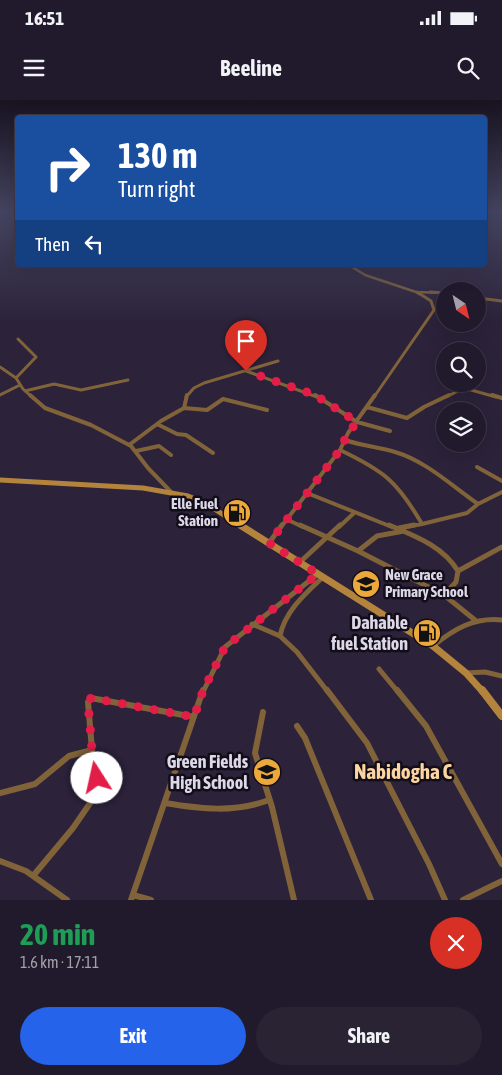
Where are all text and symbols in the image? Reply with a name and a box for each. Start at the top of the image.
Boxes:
text: 16:51 [25,7,64,29]
icon: menu [20,54,48,82]
icon: search [454,54,482,82]
text: Beeline [220,55,282,81]
icon: right [35,135,100,200]
text: 130 m [118,135,197,175]
text: Turn right [118,176,195,202]
icon: left [80,230,108,258]
text: Then [35,233,70,255]
north arrow [436,282,486,332]
map controls [436,282,486,452]
pin [225,320,267,371]
icon: arrive [232,327,260,355]
button: search [436,342,486,392]
button: layers [436,402,486,452]
place label: Elle Fuel Station [171,495,219,529]
fuel station icon: Elle Fuel Station [222,498,252,528]
place label: New Grace Primary School [385,566,469,600]
school or university icon: New Grace Primary School [351,569,381,599]
place label: Dahable fuel Station [330,612,408,654]
fuel station icon: Dahable fuel Station [412,618,442,648]
position arrow [70,751,122,803]
place label: Green Fields High School [167,751,249,793]
school or university icon: Green Fields High School [252,757,282,787]
district label: Nabidogha C [354,759,453,783]
text: 20 min [20,917,95,951]
button: close [430,917,482,969]
text: 1.6 km · 17:11 [20,953,99,971]
button: Exit [20,1007,246,1065]
button: Share [256,1007,482,1065]

